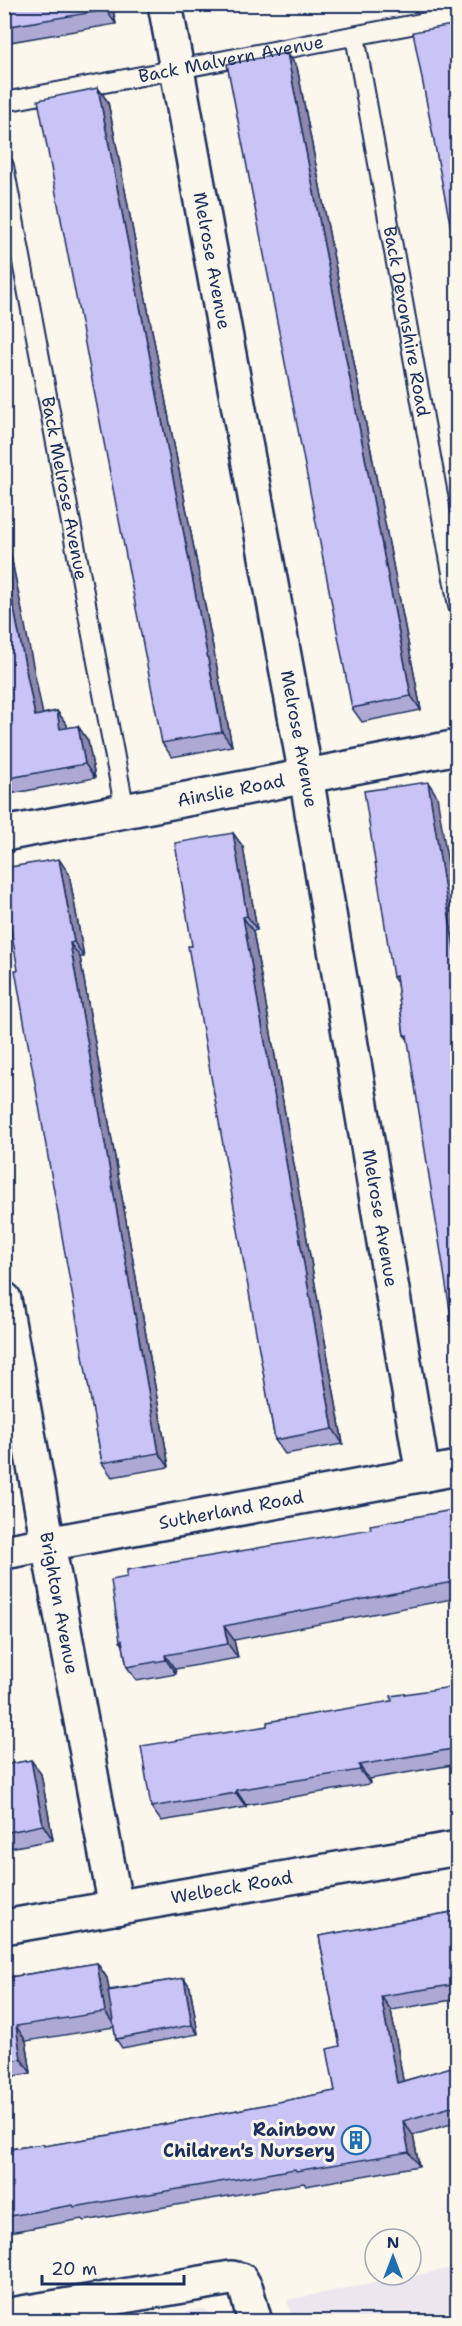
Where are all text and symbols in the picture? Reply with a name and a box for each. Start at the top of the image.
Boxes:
street label: Back Malvern Avenue [136,30,326,88]
street label: Melrose Avenue [188,190,236,331]
street label: Back Devonshire Road [378,224,436,419]
street label: Back Melrose Avenue [36,395,93,582]
street label: Melrose Avenue [275,668,323,809]
street label: Ainslie Road [175,768,287,813]
street label: Melrose Avenue [357,1147,403,1289]
street label: Sutherland Road [157,1485,305,1535]
street label: Brighton Avenue [34,1530,84,1676]
street label: Welbeck Road [169,1865,294,1910]
place label: Rainbow Children's Nursery [163,2118,336,2163]
building icon: Rainbow Children's Nursery [340,2124,372,2156]
north arrow [363,2227,423,2287]
text: N [387,2232,399,2253]
scale bar [42,2248,184,2286]
text: 20 m [51,2257,97,2281]

